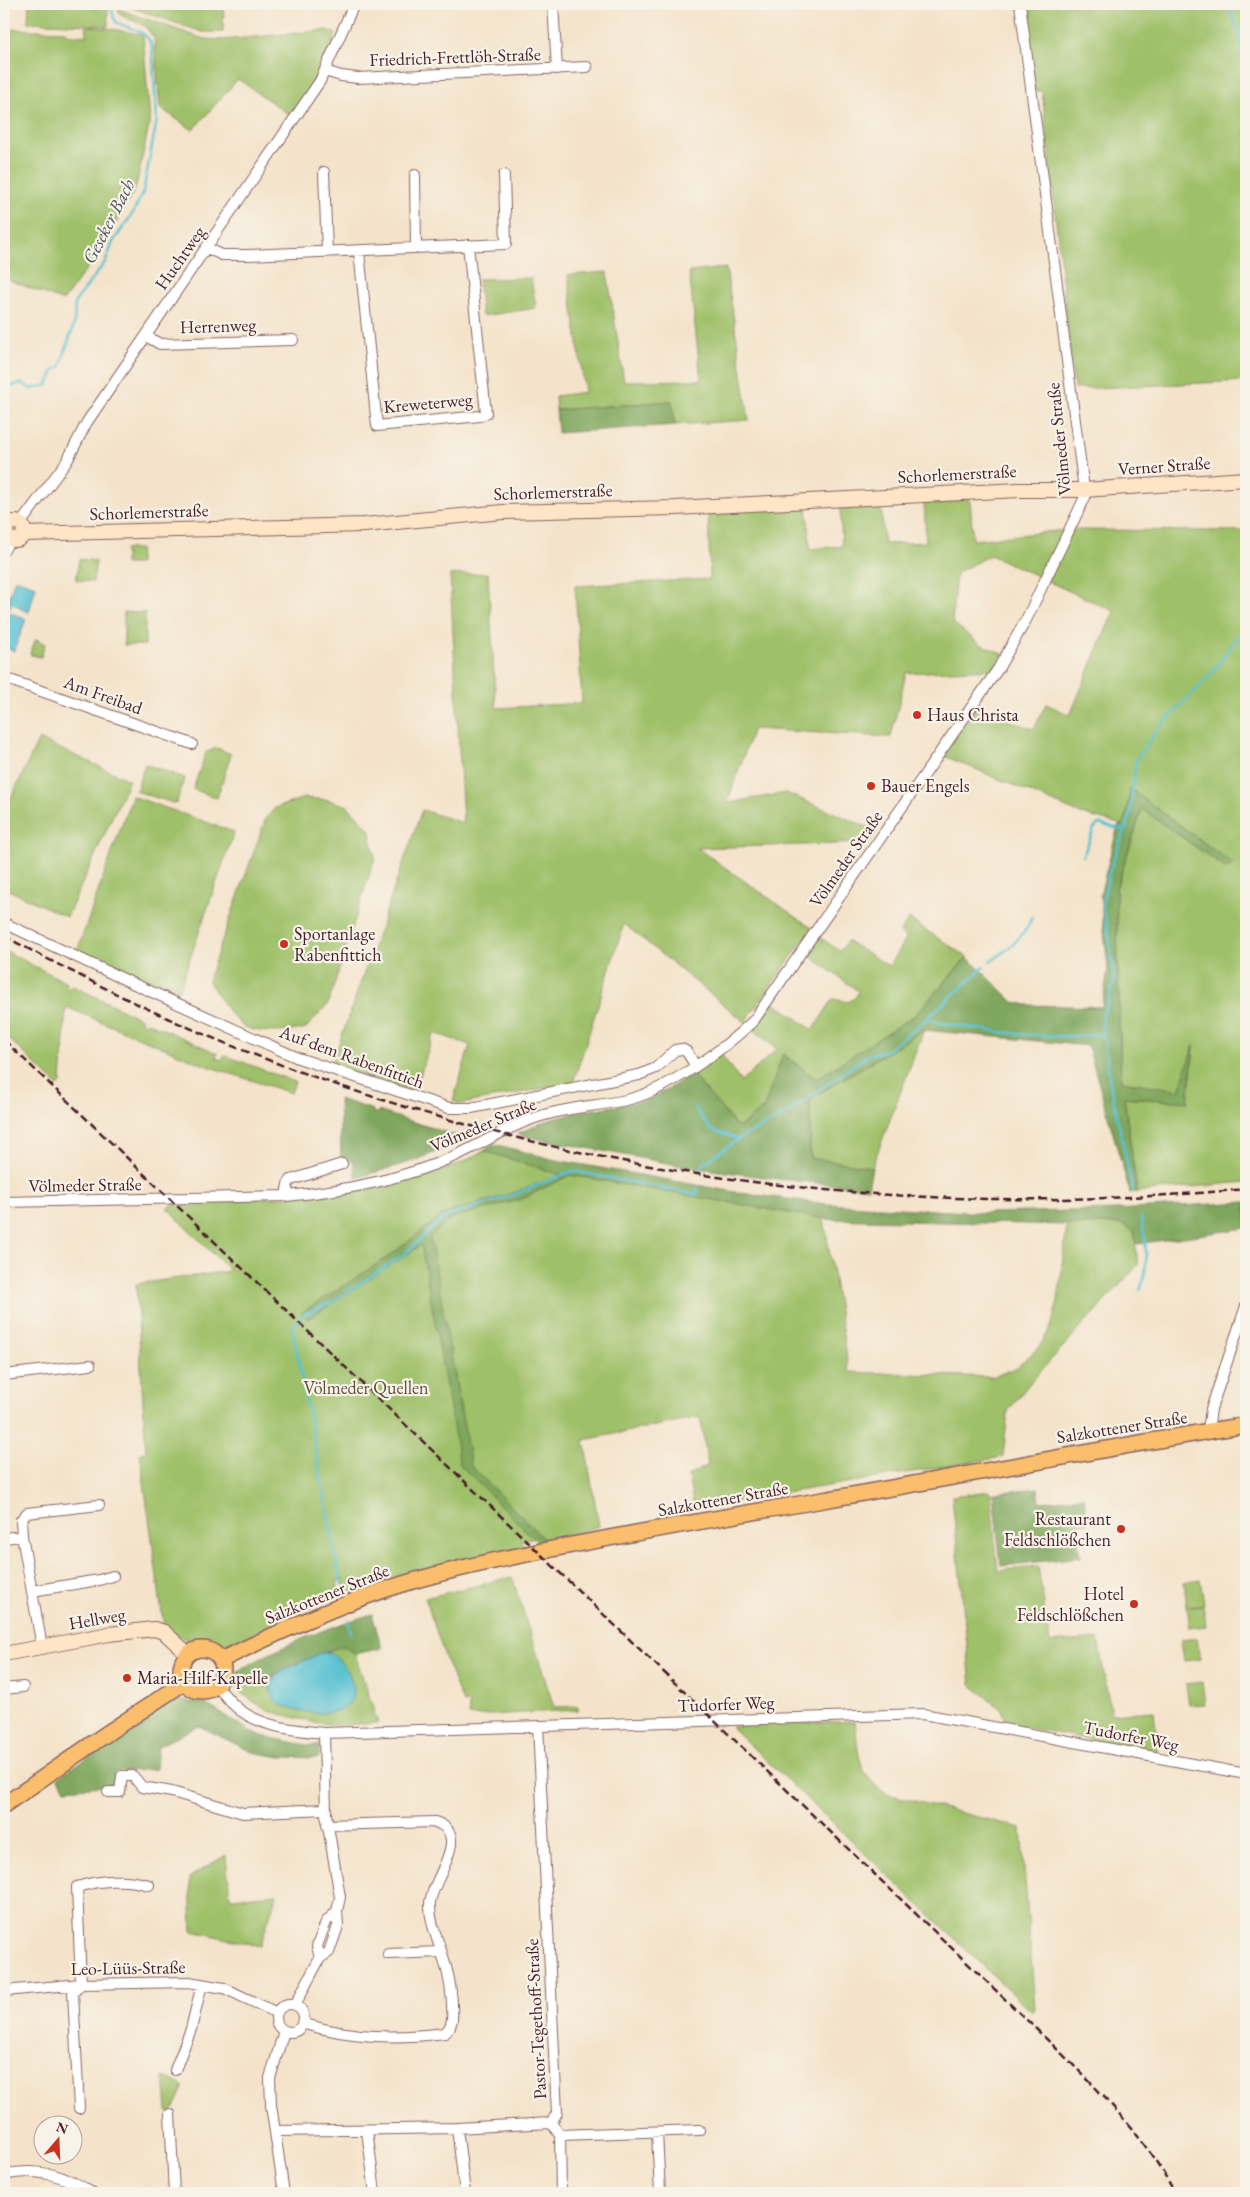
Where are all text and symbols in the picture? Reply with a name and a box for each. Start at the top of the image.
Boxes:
street label: Friedrich-Frettlöh-Straße [369,42,541,71]
water label: Geseker Bach [76,175,140,268]
street label: Huchtweg [149,221,210,294]
street label: Herrenweg [179,313,257,338]
street label: Völmeder Straße [1041,382,1076,497]
street label: Kreweterweg [382,387,474,418]
street label: Verner Straße [1117,451,1211,480]
street label: Schorlemerstraße [897,459,1017,488]
street label: Schorlemerstraße [493,478,613,505]
street label: Schorlemerstraße [89,498,209,525]
street label: Am Freibad [60,669,146,720]
place label: Haus Christa [927,703,1020,726]
marker: Haus Christa [911,709,923,721]
place label: Bauer Engels [881,774,970,797]
marker: Bauer Engels [865,780,877,792]
street label: Völmeder Straße [804,806,887,912]
place label: Sportanlage Rabenfittich [294,922,381,966]
marker: Sportanlage Rabenfittich [278,938,290,950]
street label: Auf dem Rabenfittich [276,1019,428,1093]
street label: Völmeder Straße [426,1092,539,1157]
street label: Völmeder Straße [28,1172,142,1197]
park label: Völmeder Quellen [303,1376,429,1399]
street label: Salzkottener Straße [1055,1405,1189,1448]
street label: Salzkottener Straße [656,1476,790,1521]
place label: Restaurant Feldschlößchen [1004,1507,1111,1551]
marker: Restaurant Feldschlößchen [1115,1523,1127,1535]
street label: Salzkottener Straße [261,1558,392,1629]
place label: Hotel Feldschlößchen [1017,1582,1124,1626]
marker: Hotel Feldschlößchen [1128,1598,1140,1610]
street label: Hellweg [67,1602,127,1635]
place label: Maria-Hilf-Kapelle [137,1666,268,1689]
marker: Maria-Hilf-Kapelle [121,1672,133,1684]
street label: Tudorfer Weg [677,1690,775,1717]
street label: Tudorfer Weg [1081,1715,1181,1756]
street label: Pastor-Tegethoff-Straße [520,1938,551,2100]
street label: Leo-Lüüs-Straße [70,1955,186,1980]
north arrow [32,2114,82,2164]
text: N [54,2117,71,2138]

